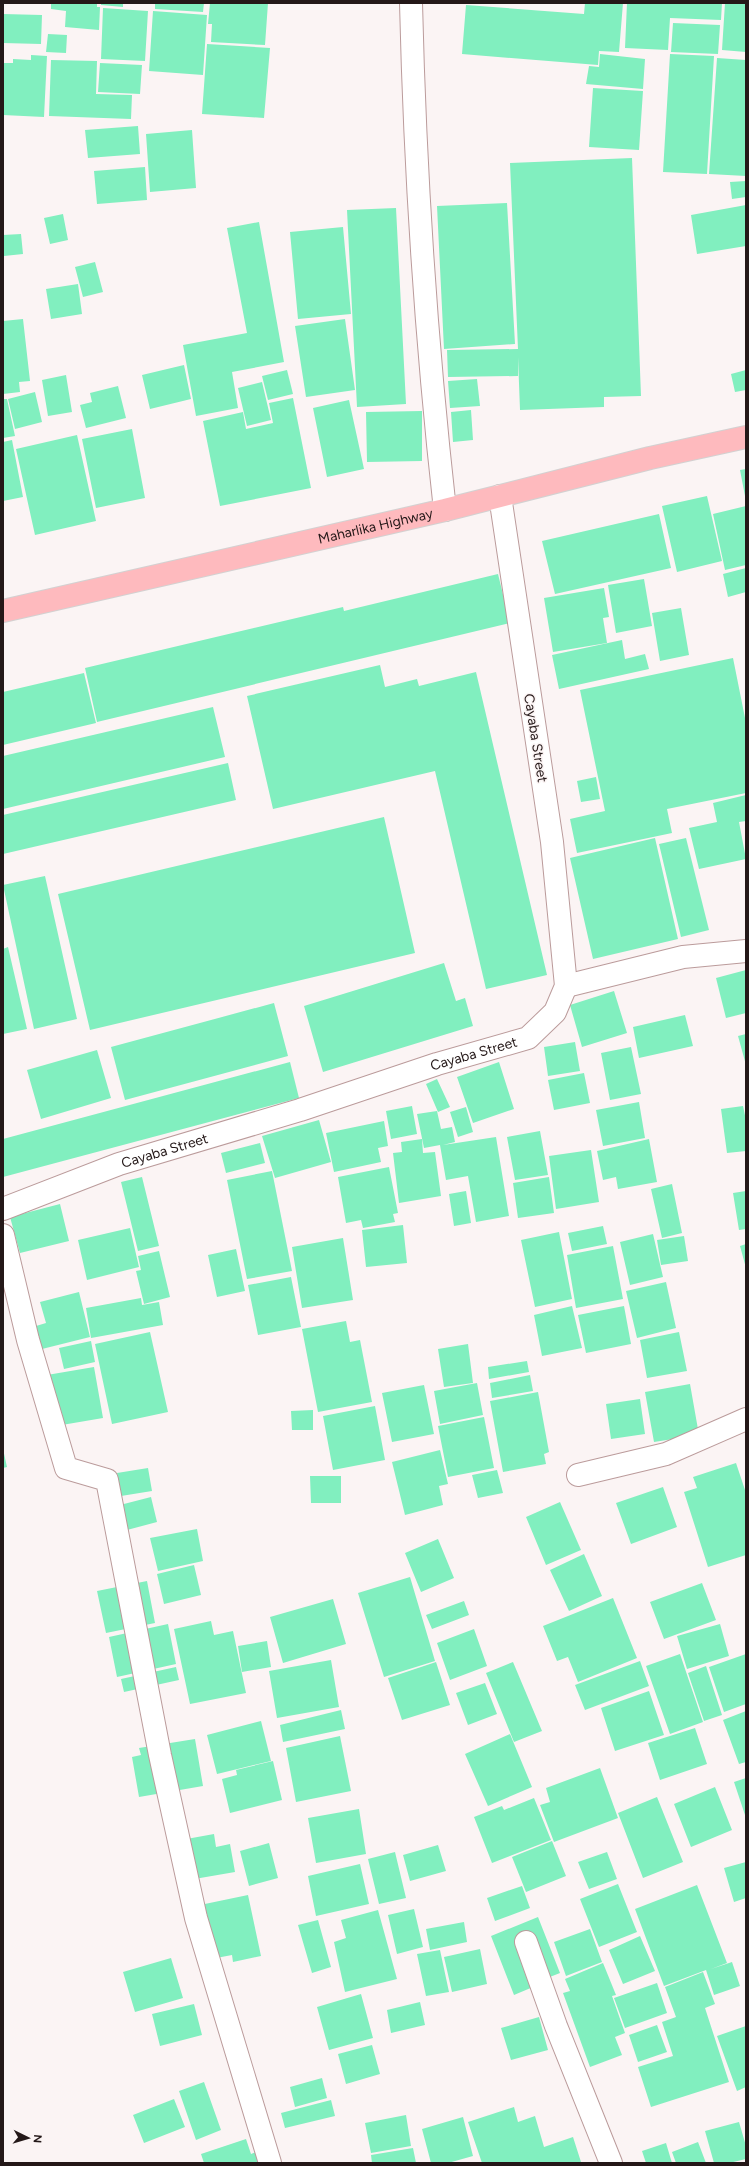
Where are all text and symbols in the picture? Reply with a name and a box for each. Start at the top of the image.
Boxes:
street label: Maharlika Highway [316,505,435,548]
street label: Cayaba Street [520,693,551,784]
street label: Cayaba Street [428,1034,519,1075]
street label: Cayaba Street [119,1130,210,1172]
north arrow [8,2118,48,2158]
text: N [31,2134,44,2144]

